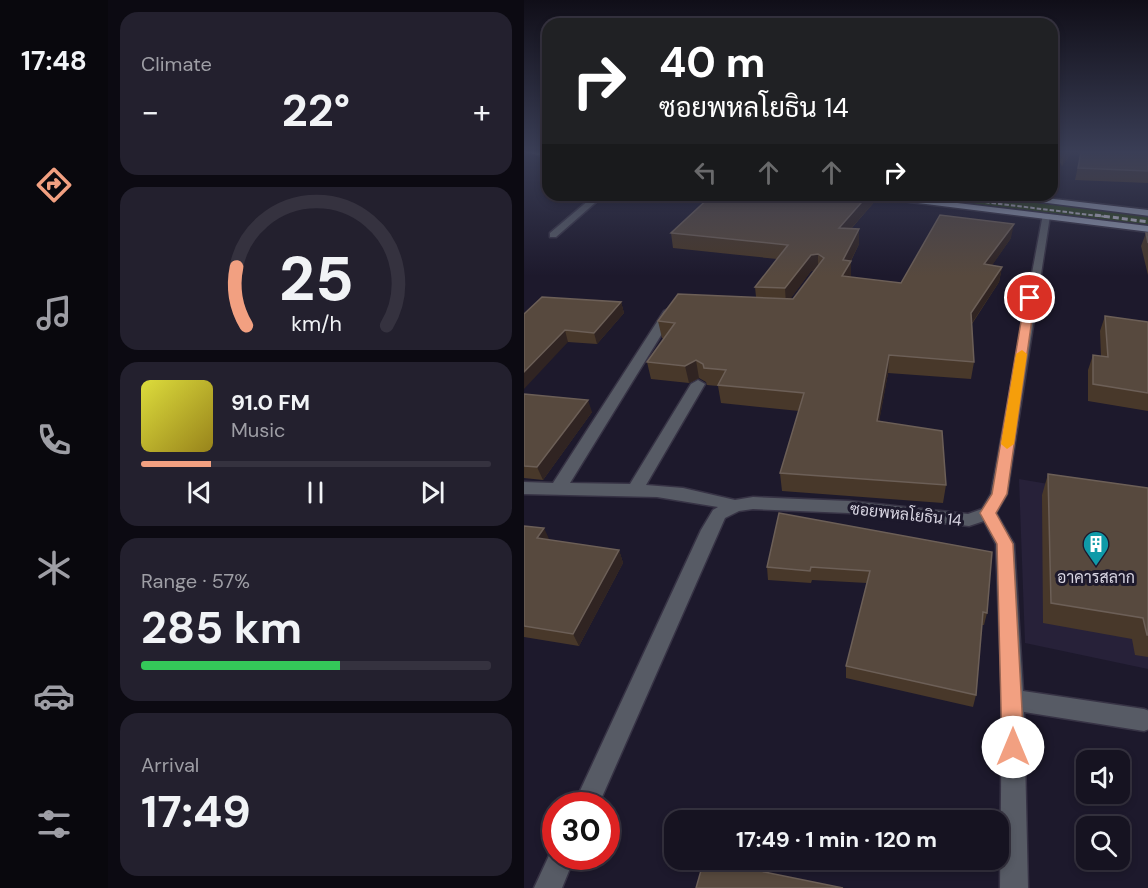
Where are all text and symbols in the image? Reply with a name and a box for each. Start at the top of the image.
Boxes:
text: 40 m [659,35,765,90]
icon: right [560,42,638,120]
text: 17:48 [21,43,87,78]
text: Climate [141,51,212,77]
text: 22° [282,81,350,140]
text: − [141,90,159,133]
text: + [473,90,491,133]
text: ซอยพหลโยธิน 14 [659,90,849,125]
icon: left [689,156,722,189]
icon: ahead [752,156,785,189]
icon: ahead [815,156,848,189]
icon: right [878,156,911,189]
icon: directions [33,164,75,206]
text: 25 [279,238,353,319]
pin [1004,272,1055,323]
icon: arrive [1013,281,1046,314]
icon: music [33,292,75,334]
text: km/h [291,310,341,338]
text: 91.0 FM [231,388,310,417]
text: Music [231,417,286,443]
icon: phone [33,419,75,461]
icon: previous [183,476,216,509]
icon: pause [299,476,332,509]
icon: next [416,476,449,509]
street label: ซอยพหลโยธิน 14 [849,497,963,531]
building icon: อาคารสลาก [1081,529,1111,567]
icon: climate [33,547,75,589]
place label: อาคารสลาก [1057,567,1135,588]
text: Range · 57% [141,568,250,594]
text: 285 km [141,598,302,657]
icon: car [33,675,75,717]
position arrow [981,715,1045,779]
map controls [1076,750,1130,870]
button: sound [1076,750,1130,804]
text: Arrival [141,752,199,778]
text: 17:49 [141,782,251,841]
speed limit sign: 30 [542,792,620,870]
icon: filters [33,803,75,845]
button: search [1076,816,1130,870]
text: 17:49 · 1 min · 120 m [736,825,937,854]

